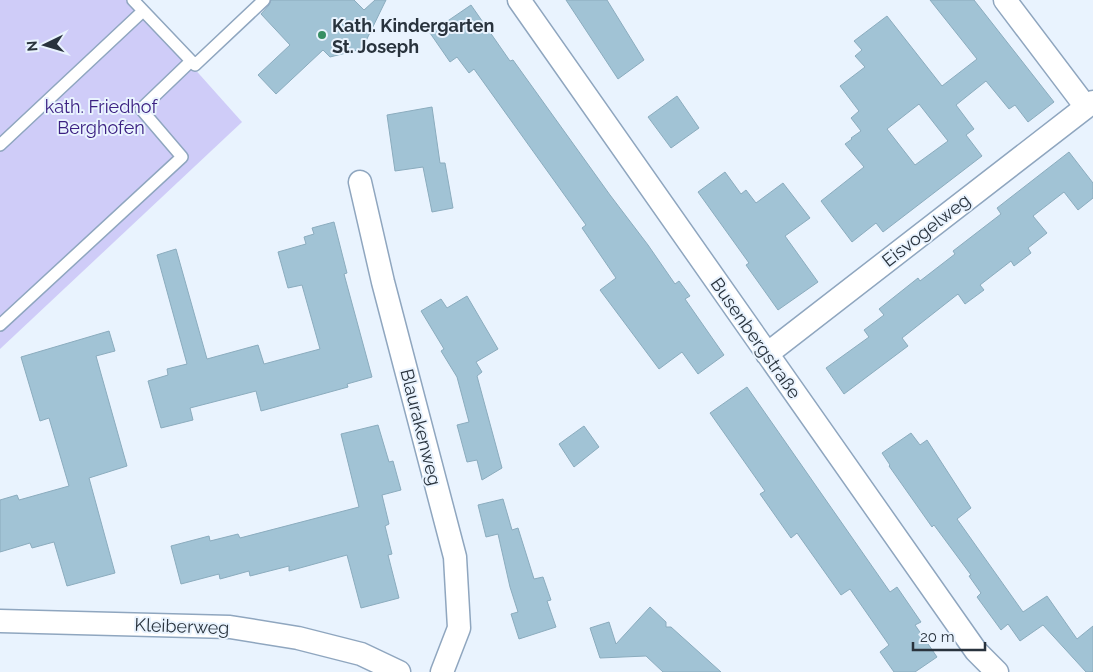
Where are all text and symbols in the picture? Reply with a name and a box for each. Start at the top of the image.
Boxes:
place label: Kath. Kindergarten St. Joseph [332,15,494,57]
north arrow [20,20,70,70]
marker: Kath. Kindergarten St. Joseph [316,29,328,41]
text: N [24,40,40,52]
park label: kath. Friedhof Berghofen [45,96,158,138]
street label: Eisvogelweg [878,189,974,271]
street label: Busenbergstraße [707,274,806,403]
street label: Blaurakenweg [396,367,446,487]
street label: Kleiberweg [134,614,230,638]
scale bar [913,620,986,652]
text: 20 m [920,628,955,646]

